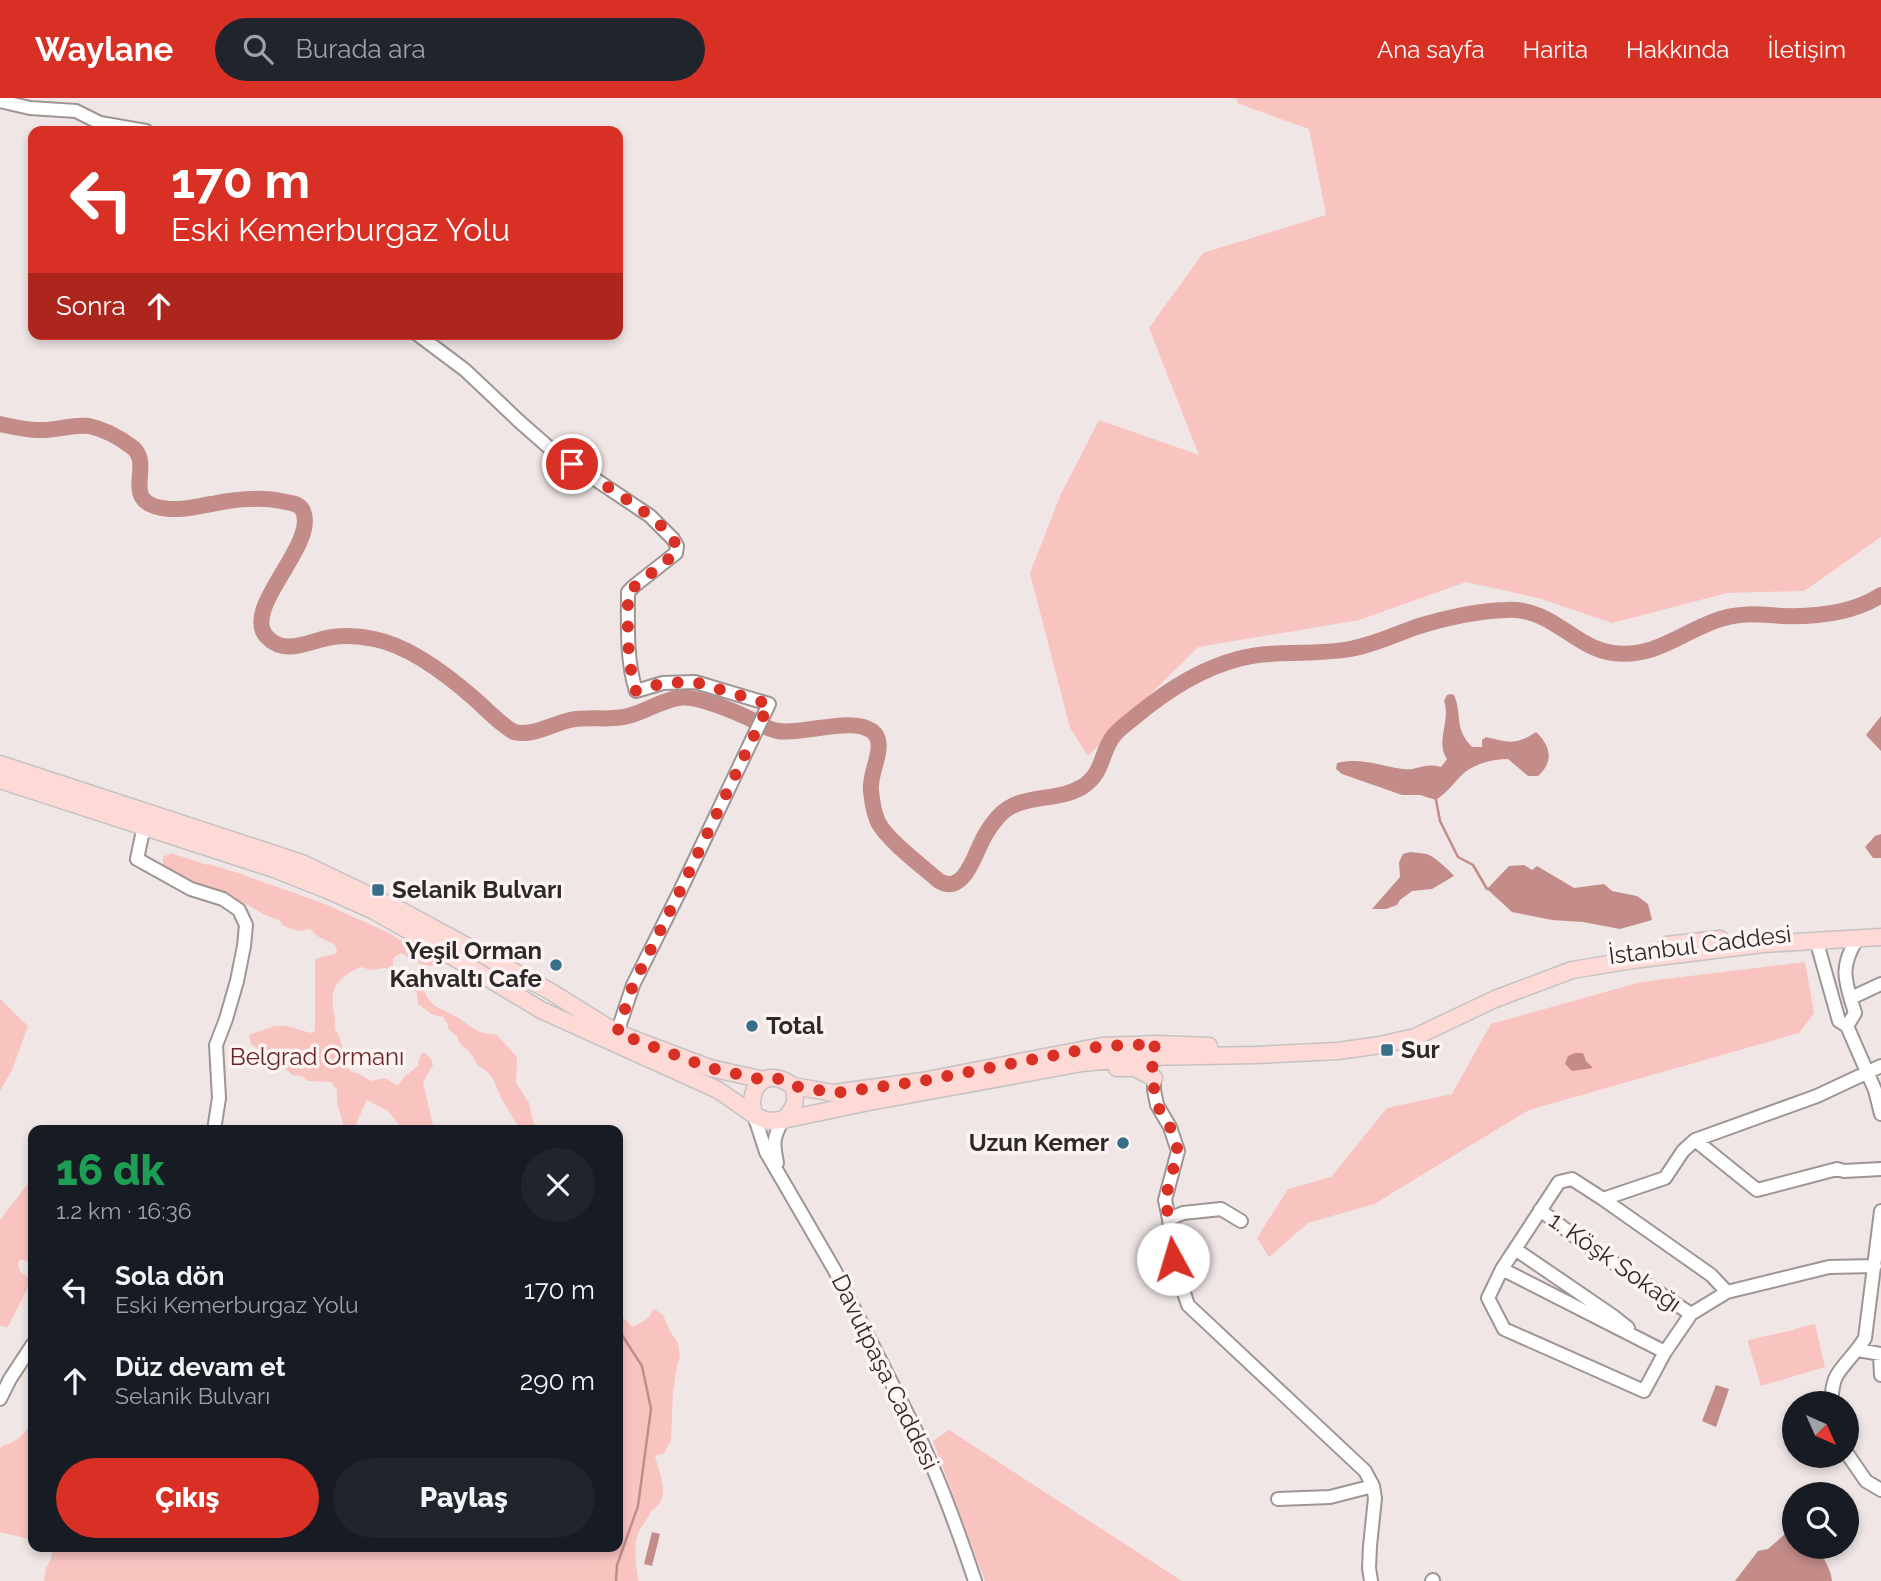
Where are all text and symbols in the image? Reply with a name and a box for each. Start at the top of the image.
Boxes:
search box [215,18,705,81]
text: Waylane [35,30,173,69]
icon: search [239,30,277,68]
text: Burada ara [295,34,426,64]
text: Ana sayfa [1377,35,1485,64]
text: Harita [1523,35,1588,64]
text: Hakkında [1626,35,1729,64]
text: İletişim [1767,35,1846,64]
text: 170 m [171,152,310,209]
icon: left [56,154,147,245]
text: Eski Kemerburgaz Yolu [171,211,510,248]
icon: ahead [140,287,178,325]
text: Sonra [56,291,126,321]
pin [542,434,602,494]
icon: arrive [553,445,591,483]
place label: Selanik Bulvarı [392,875,562,904]
marker: Selanik Bulvarı [370,882,386,898]
street label: İstanbul Caddesi [1607,919,1793,970]
place label: Yeşil Orman Kahvaltı Cafe [389,936,542,993]
marker: Yeşil Orman Kahvaltı Cafe [548,957,564,973]
place label: Total [766,1011,824,1040]
marker: Total [744,1018,760,1034]
place label: Sur [1401,1035,1440,1064]
park label: Belgrad Ormanı [230,1042,404,1071]
marker: Sur [1379,1042,1395,1058]
place label: Uzun Kemer [969,1128,1109,1157]
marker: Uzun Kemer [1115,1135,1131,1151]
text: 16 dk [56,1146,164,1195]
button: close [521,1148,595,1222]
text: 1.2 km · 16:36 [56,1197,192,1224]
street label: 1. Köşk Sokağı [1543,1205,1687,1318]
position arrow [1136,1222,1210,1296]
text: Sola dön [115,1261,224,1291]
street label: Davutpaşa Caddesi [826,1269,945,1474]
icon: left [56,1271,94,1309]
text: 170 m [524,1275,595,1305]
text: Eski Kemerburgaz Yolu [115,1291,359,1318]
text: Düz devam et [115,1352,285,1382]
icon: ahead [56,1362,94,1400]
text: 290 m [520,1366,595,1396]
text: Selanik Bulvarı [115,1382,270,1409]
north arrow [1782,1391,1858,1468]
map controls [1782,1391,1859,1559]
button: Çıkış [56,1458,319,1538]
button: Paylaş [333,1458,595,1538]
button: search [1782,1482,1859,1559]

